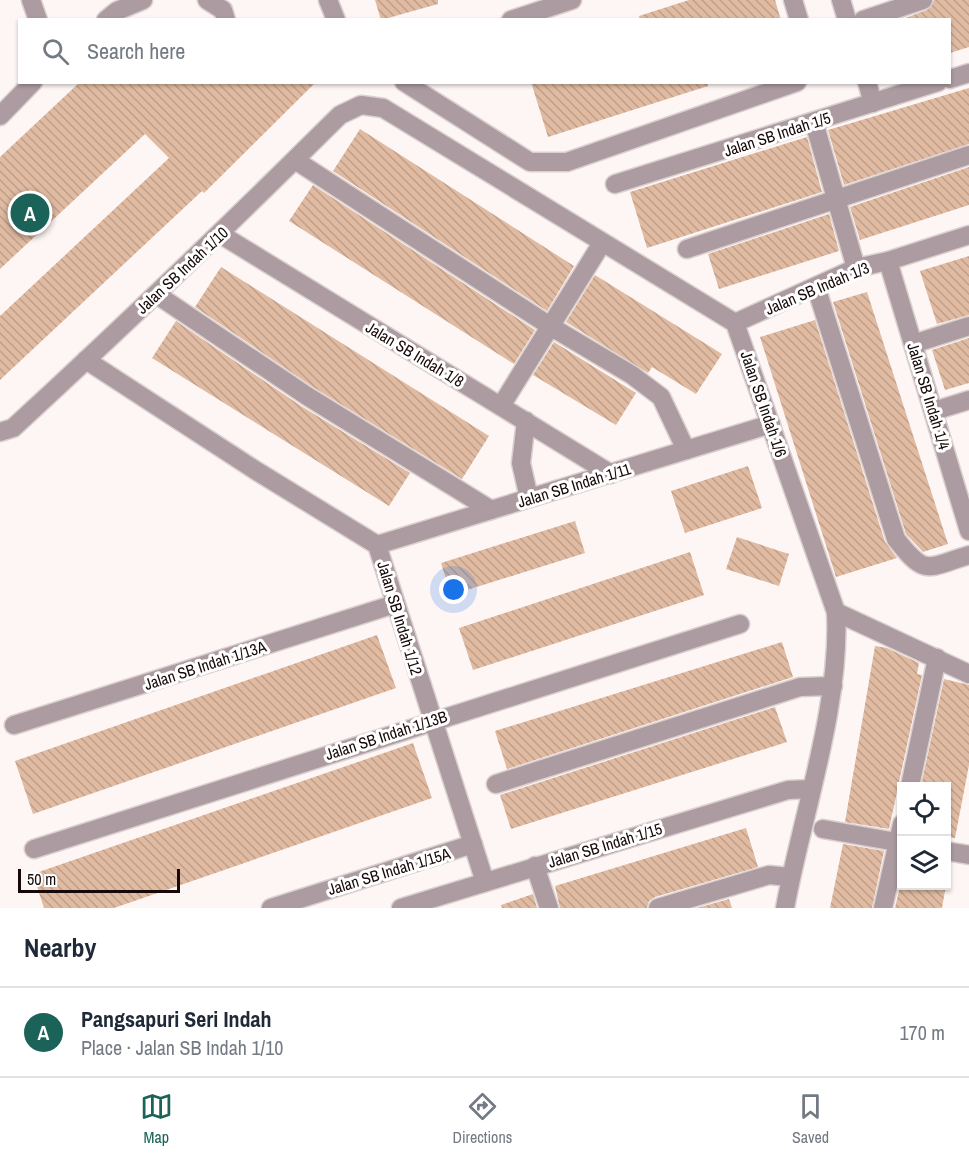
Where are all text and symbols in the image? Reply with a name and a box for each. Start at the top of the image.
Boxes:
search box [18,18,951,84]
icon: search [39,35,72,68]
text: Search here [87,36,185,66]
street label: Jalan SB Indah 1/5 [721,106,833,162]
pin: A [10,190,50,236]
street label: Jalan SB Indah 1/10 [131,222,233,318]
street label: Jalan SB Indah 1/3 [762,256,872,320]
street label: Jalan SB Indah 1/8 [362,316,468,392]
street label: Jalan SB Indah 1/4 [902,340,956,452]
street label: Jalan SB Indah 1/6 [736,348,792,460]
street label: Jalan SB Indah 1/11 [515,457,634,513]
street label: Jalan SB Indah 1/12 [372,558,428,678]
your location [439,575,468,604]
street label: Jalan SB Indah 1/13A [141,635,269,695]
street label: Jalan SB Indah 1/13B [322,705,450,765]
map controls [897,782,951,890]
button: locate [897,782,951,836]
street label: Jalan SB Indah 1/15 [545,817,665,873]
button: layers [897,836,951,890]
street label: Jalan SB Indah 1/15A [325,842,453,900]
scale bar [18,866,180,894]
text: 50 m [27,868,56,890]
text: Nearby [24,930,96,965]
text: Pangsapuri Seri Indah [81,1004,272,1034]
text: A [38,1019,49,1046]
text: 170 m [899,1019,945,1046]
text: Place · Jalan SB Indah 1/10 [81,1034,283,1061]
tab: Map [140,1090,173,1148]
tab: Directions [452,1090,512,1148]
tab: Saved [792,1090,829,1148]

